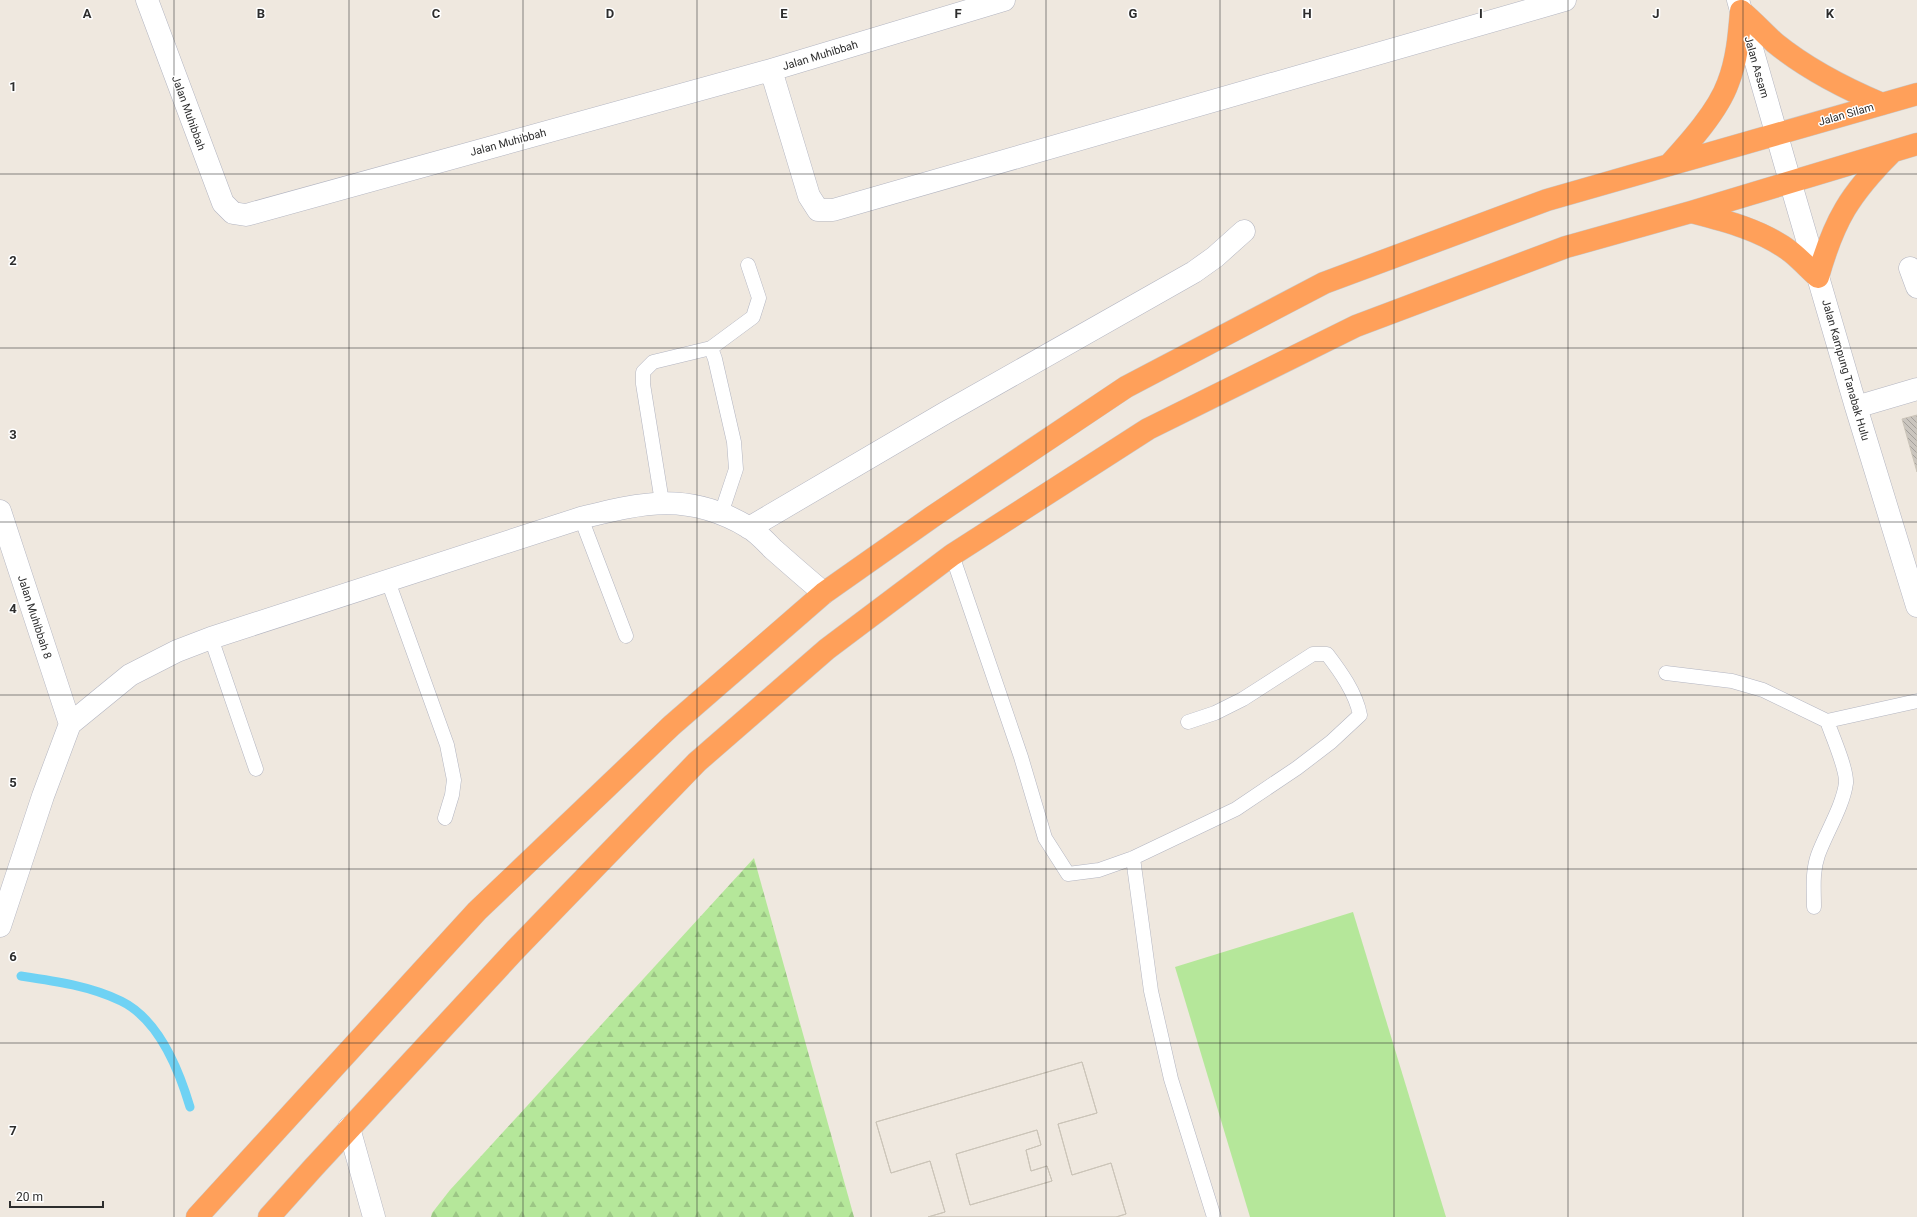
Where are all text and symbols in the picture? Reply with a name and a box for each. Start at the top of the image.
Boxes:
text: A [83,6,92,21]
text: B [257,6,265,21]
text: C [432,6,441,21]
text: D [606,6,614,21]
text: E [780,6,788,21]
text: F [954,6,962,21]
text: G [1129,6,1138,21]
text: H [1302,6,1312,21]
text: I [1479,6,1483,21]
text: J [1652,6,1660,21]
text: K [1826,6,1835,21]
street label: Jalan Assam [1741,35,1772,100]
street label: Jalan Muhibbah [781,38,859,73]
street label: Jalan Muhibbah [169,74,208,152]
text: 1 [9,79,17,94]
street label: Jalan Silam [1817,100,1875,129]
street label: Jalan Muhibbah [469,126,548,159]
text: 2 [9,253,17,268]
street label: Jalan Kampung Tanabak Hulu [1819,298,1872,442]
text: 3 [9,427,17,442]
street label: Jalan Muhibbah 8 [15,574,54,661]
text: 4 [9,601,17,616]
text: 5 [9,775,17,790]
text: 6 [9,949,17,964]
text: 7 [9,1123,17,1138]
scale bar [10,1183,103,1209]
text: 20 m [16,1190,43,1204]

